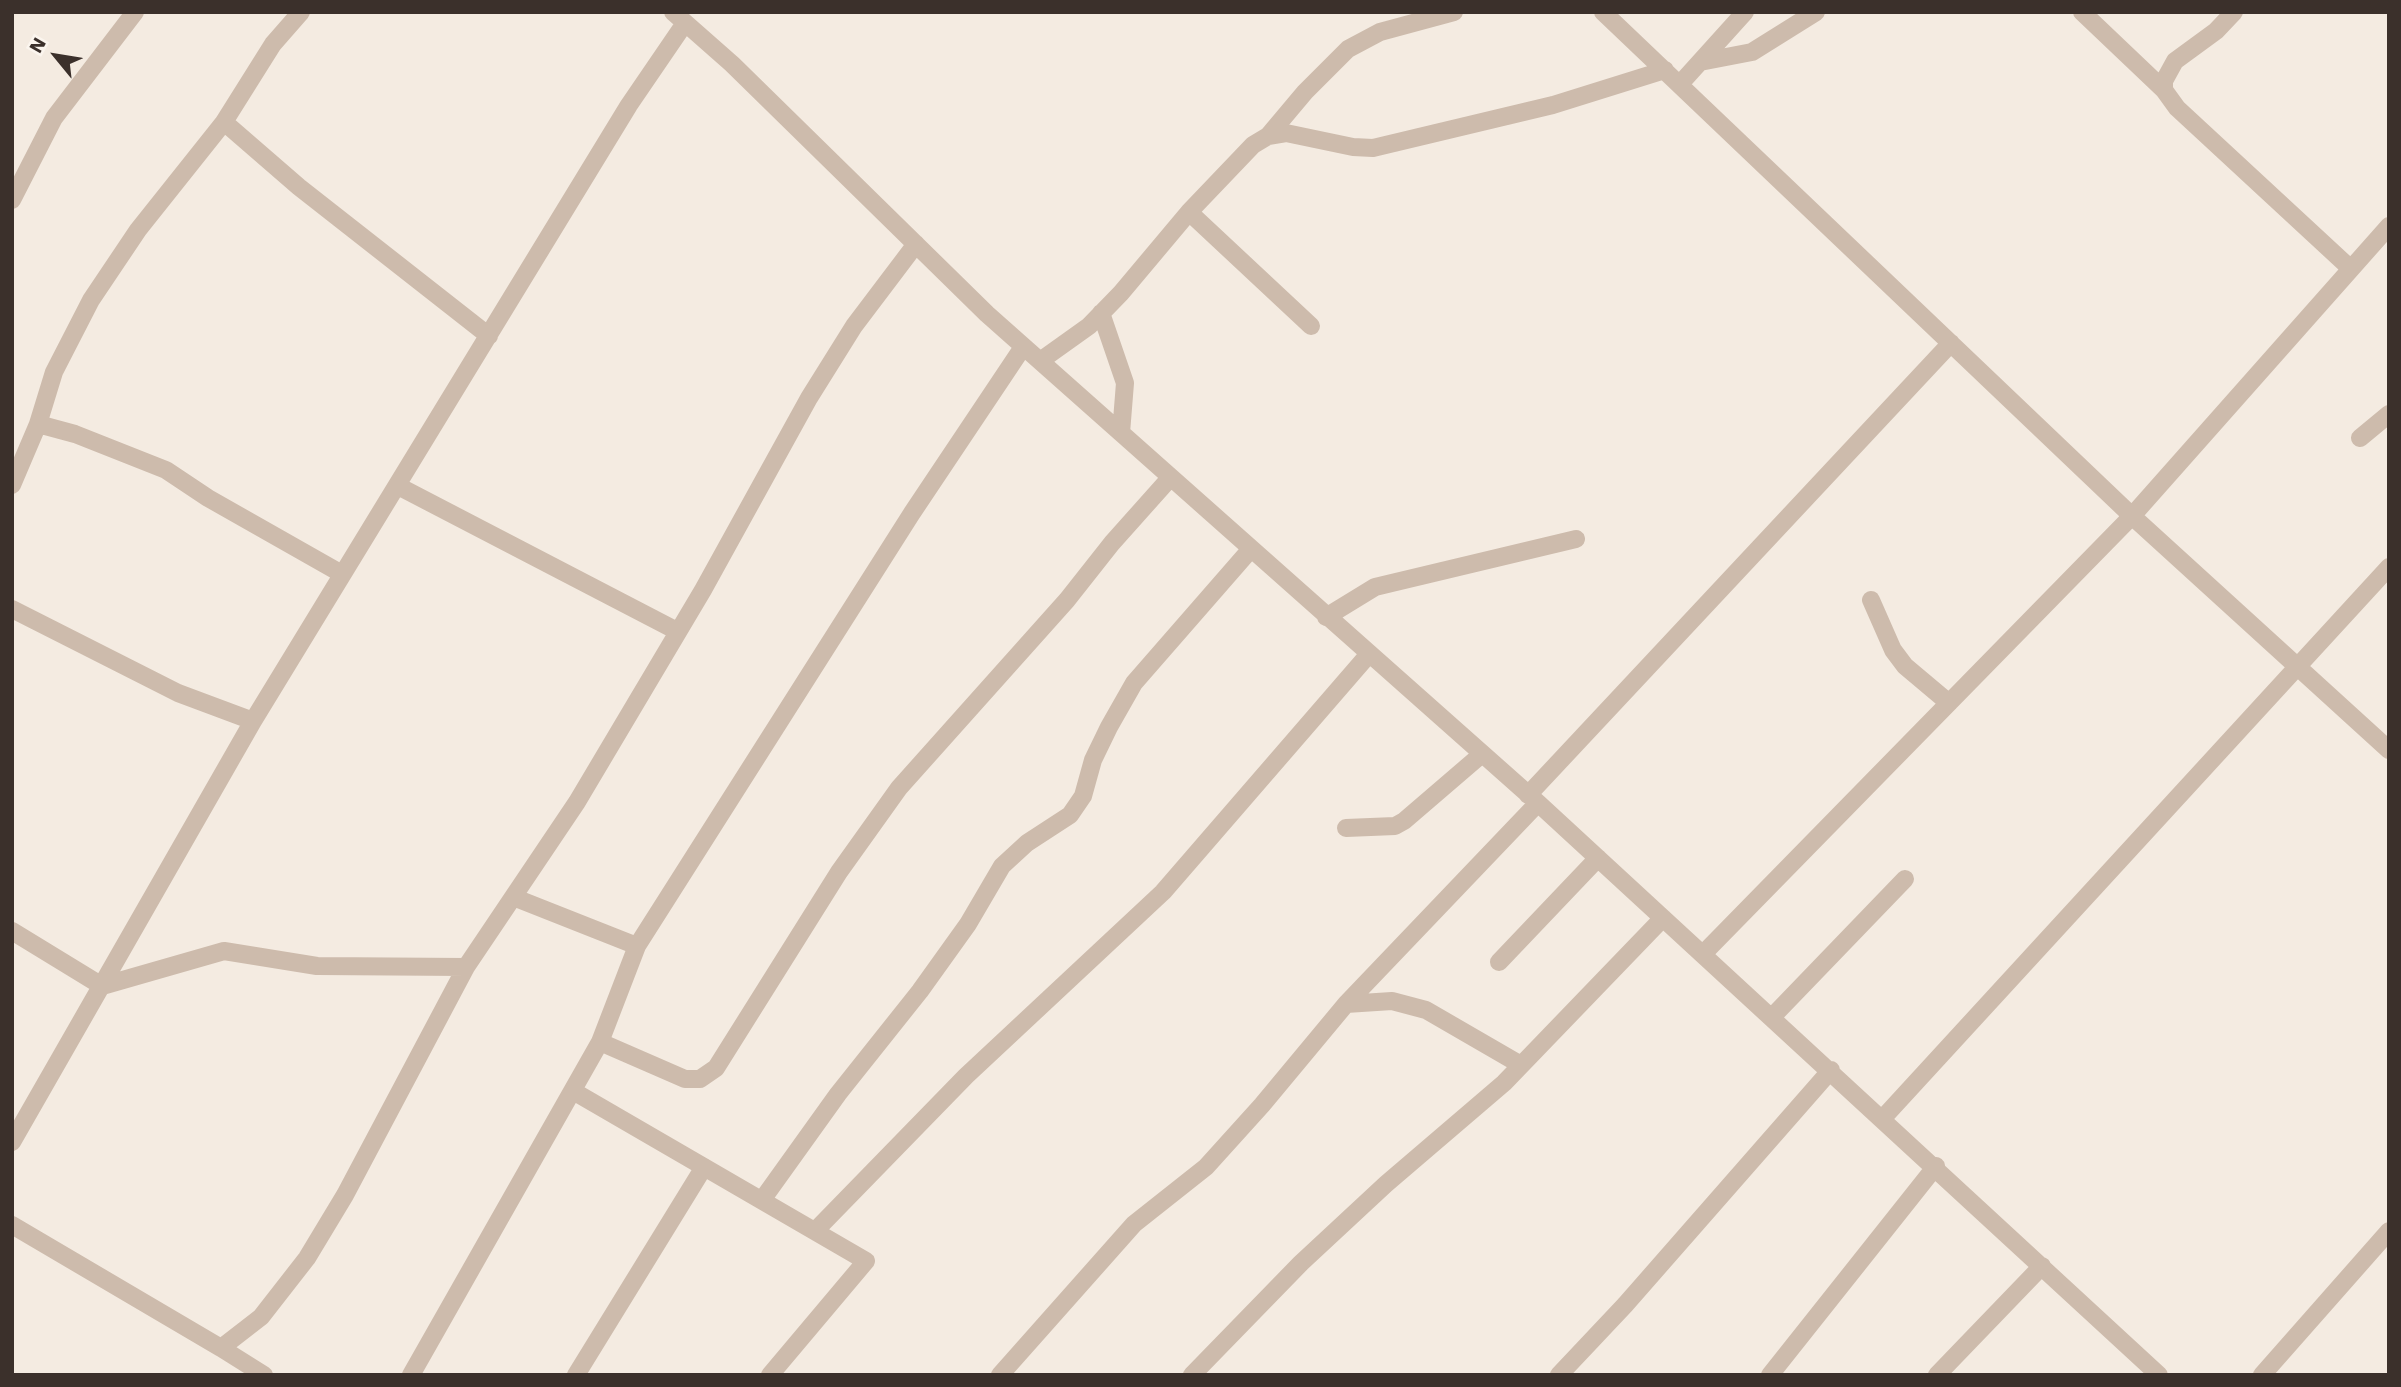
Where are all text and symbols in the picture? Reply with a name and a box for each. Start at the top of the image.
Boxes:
north arrow [21,21,91,91]
text: N [24,33,51,57]

